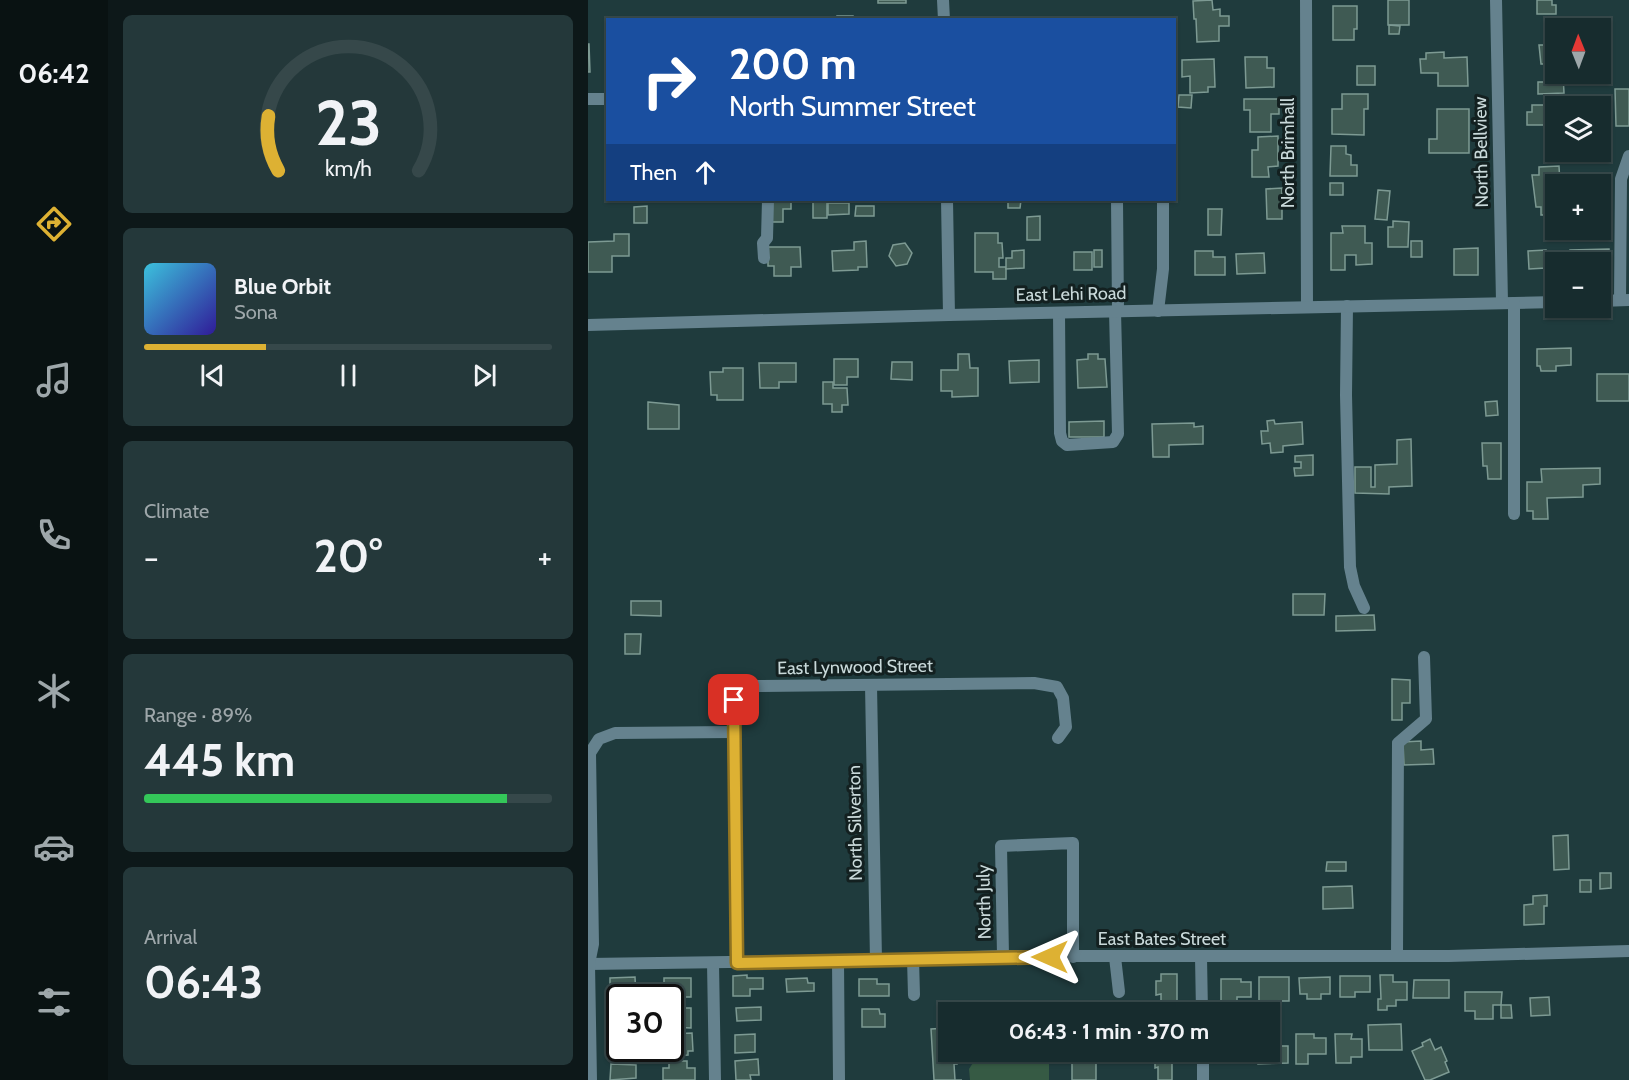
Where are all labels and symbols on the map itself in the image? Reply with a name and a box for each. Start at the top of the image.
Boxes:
north arrow [1545,18,1611,84]
street label: North Bellview [1469,96,1493,208]
street label: North Brimhall [1277,97,1299,208]
street label: East Lehi Road [1015,282,1127,306]
street label: East Lynwood Street [777,655,933,679]
pin [708,674,759,725]
street label: North Silverton [843,765,867,881]
street label: North July [972,864,996,940]
position arrow [1018,925,1082,989]
street label: East Bates Street [1098,928,1226,950]
speed limit sign: 30 [606,984,684,1062]

